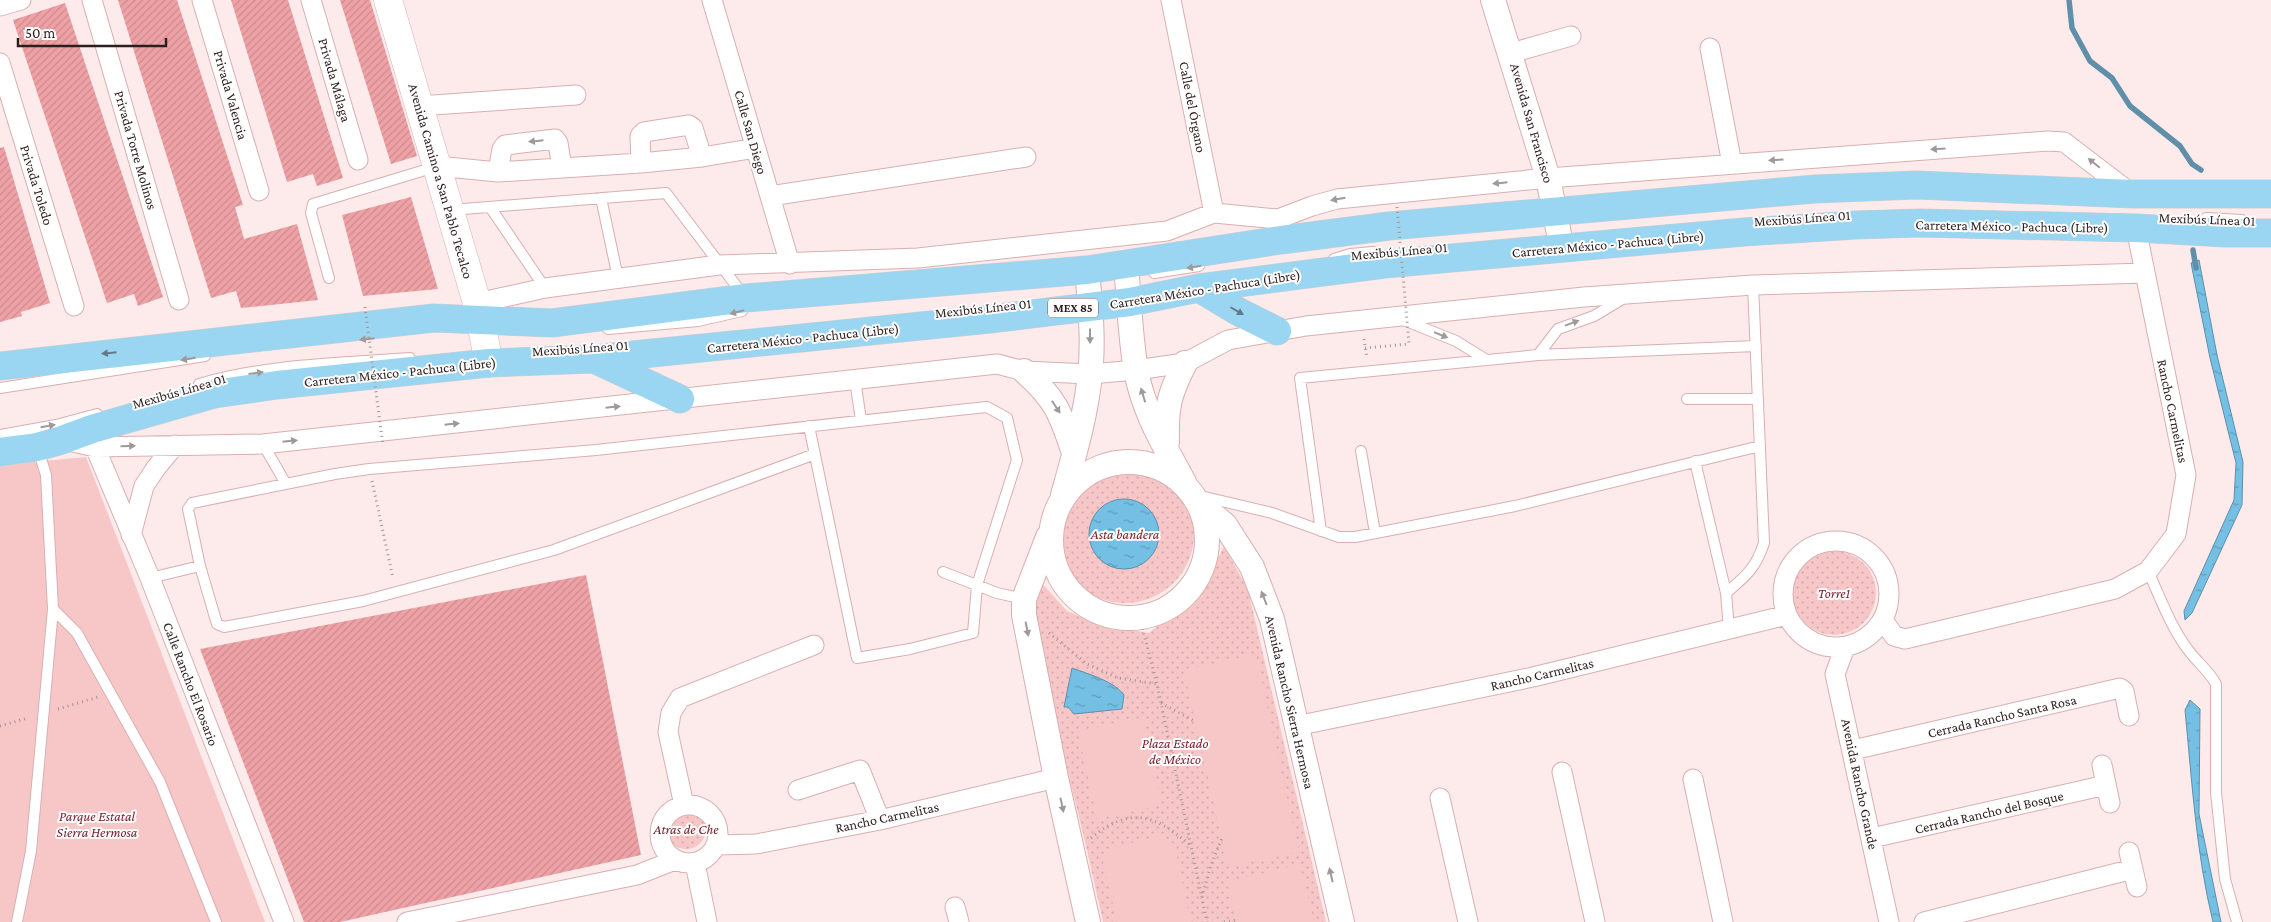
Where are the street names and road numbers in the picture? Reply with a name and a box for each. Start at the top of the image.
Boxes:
street label: Privada Málaga [315,36,355,124]
street label: Privada Valencia [211,49,252,142]
street label: Calle del Órgano [1176,60,1210,154]
street label: Avenida San Francisco [1507,61,1557,185]
street label: Avenida Camino a San Pablo Tecalco [405,82,477,281]
street label: Calle San Diego [731,88,771,176]
street label: Privada Torre Molinos [111,89,161,211]
street label: Privada Toledo [17,143,57,227]
street label: Mexibús Línea 01 [1753,207,1851,229]
street label: Mexibús Línea 01 [2158,209,2256,229]
street label: Carretera México - Pachuca (Libre) [1915,216,2109,237]
street label: Carretera México - Pachuca (Libre) [1511,228,1705,261]
street label: Mexibús Línea 01 [1350,239,1448,263]
street label: Carretera México - Pachuca (Libre) [1108,266,1302,313]
street label: Mexibús Línea 01 [934,295,1032,321]
road number: MEX 85 [1048,298,1098,318]
street label: Carretera México - Pachuca (Libre) [706,320,900,357]
street label: Mexibús Línea 01 [531,337,629,359]
street label: Carretera México - Pachuca (Libre) [303,354,497,391]
street label: Rancho Carmelitas [2154,358,2192,464]
street label: Mexibús Línea 01 [130,370,228,412]
street label: Avenida Rancho Sierra Hermosa [1262,614,1318,791]
street label: Calle Rancho El Rosario [160,620,222,748]
street label: Rancho Carmelitas [1489,654,1595,694]
street label: Cerrada Rancho Santa Rosa [1926,691,2078,741]
street label: Avenida Rancho Grande [1838,717,1882,851]
street label: Cerrada Rancho del Bosque [1913,787,2065,837]
street label: Rancho Carmelitas [834,798,940,836]

